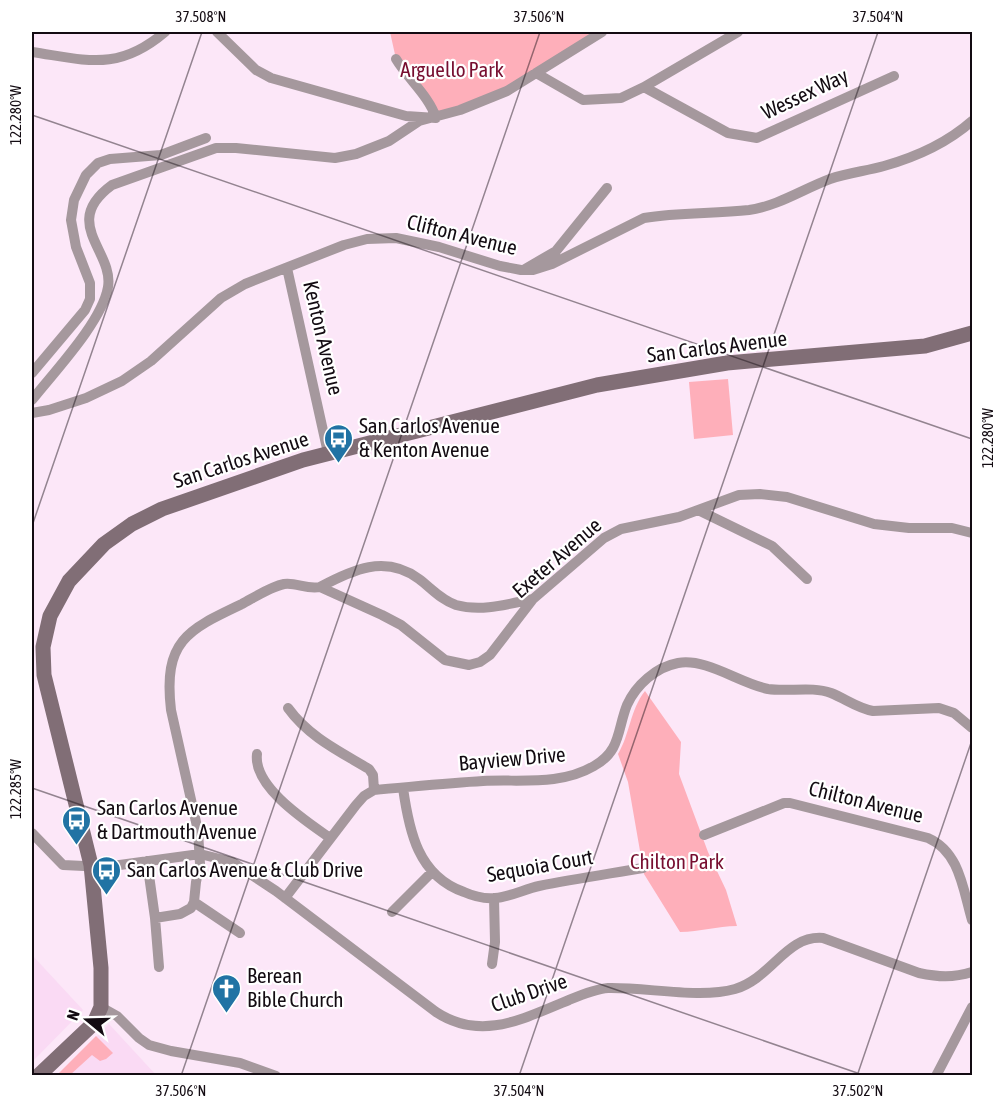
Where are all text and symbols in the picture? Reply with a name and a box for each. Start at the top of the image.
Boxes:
text: 37.508°N [176,8,226,25]
text: 37.506°N [514,8,564,25]
text: 37.504°N [853,8,903,25]
park label: Arguello Park [400,57,504,81]
street label: Wessex Way [758,62,852,124]
text: 122.280°W [7,85,24,145]
street label: Clifton Avenue [405,209,520,259]
street label: Kenton Avenue [299,278,349,397]
street label: San Carlos Avenue [646,326,788,366]
text: 122.280°W [979,408,996,468]
place label: San Carlos Avenue & Kenton Avenue [359,413,500,461]
bus stop icon: San Carlos Avenue & Kenton Avenue [322,422,354,464]
street label: San Carlos Avenue [170,426,311,492]
street label: Exeter Avenue [507,512,605,602]
street label: Bayview Drive [457,741,566,775]
text: 122.285°W [7,759,24,819]
street label: Chilton Avenue [807,775,926,827]
place label: San Carlos Avenue & Dartmouth Avenue [97,795,257,843]
bus stop icon: San Carlos Avenue & Dartmouth Avenue [60,804,92,846]
street label: Sequoia Court [485,844,595,886]
park label: Chilton Park [630,849,724,873]
bus stop icon: San Carlos Avenue & Club Drive [90,854,122,896]
place label: San Carlos Avenue & Club Drive [127,857,363,881]
place label: Berean Bible Church [247,963,343,1011]
street label: Club Drive [488,968,570,1016]
church icon: Berean Bible Church [210,972,242,1014]
north arrow [57,990,117,1050]
text: N [63,1008,83,1023]
text: 37.506°N [156,1082,206,1099]
text: 37.504°N [494,1082,544,1099]
text: 37.502°N [833,1082,883,1099]

